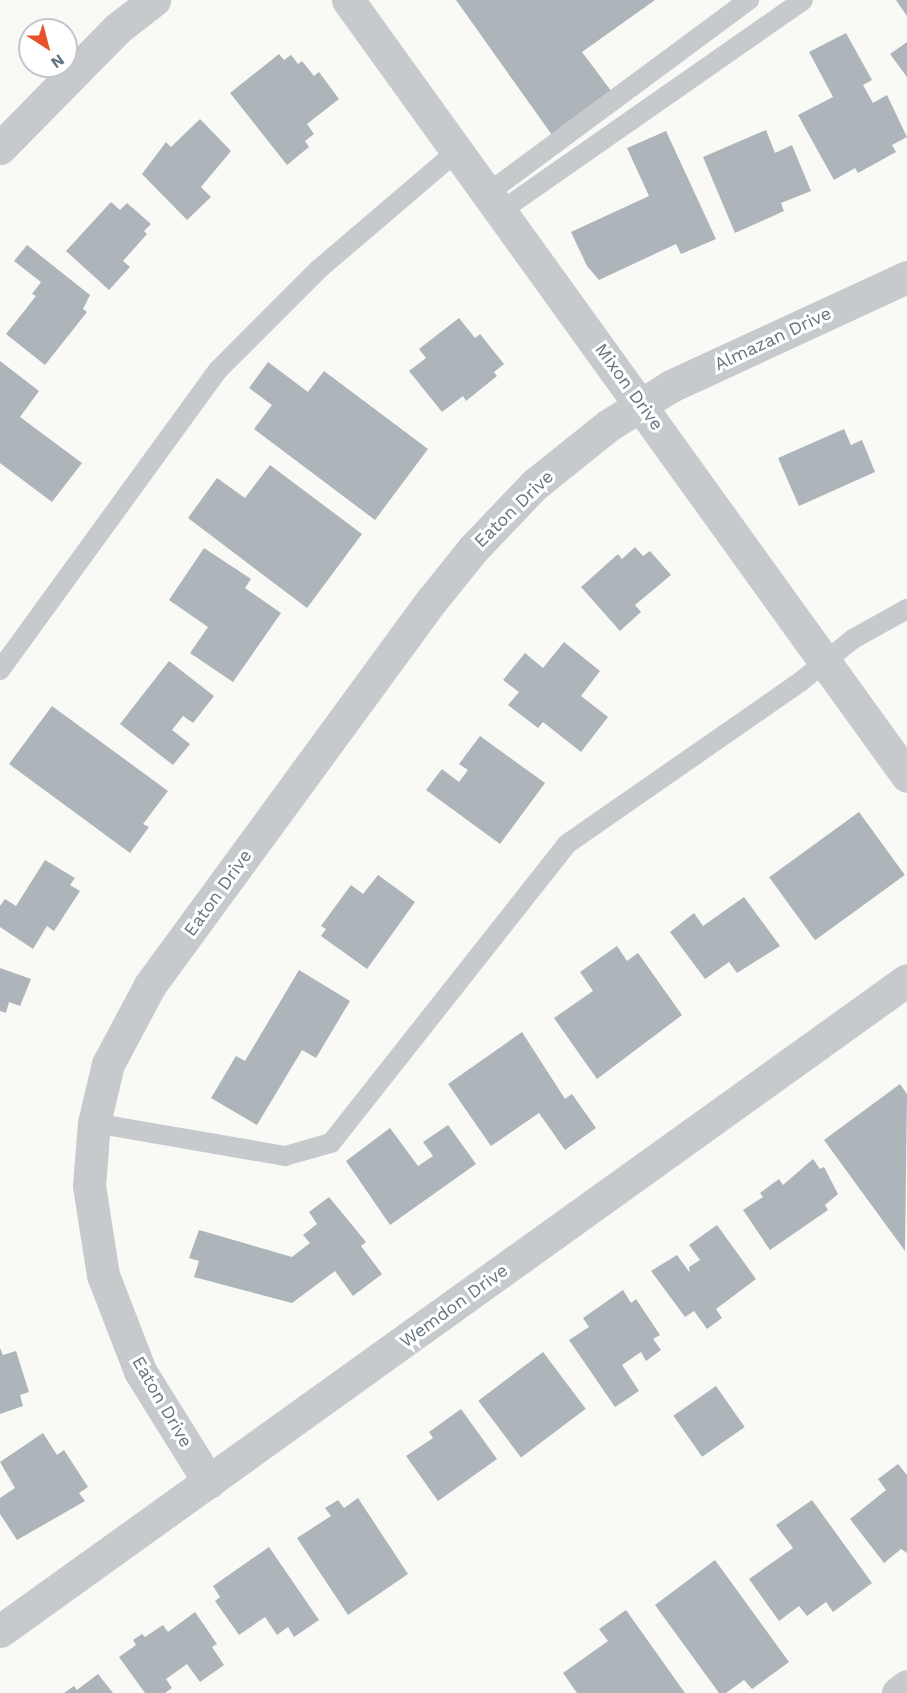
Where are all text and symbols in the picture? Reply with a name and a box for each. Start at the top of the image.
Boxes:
north arrow [18,18,78,78]
text: N [47,50,68,73]
street label: Almazan Drive [711,302,835,376]
street label: Mixon Drive [590,339,668,435]
street label: Eaton Drive [470,466,558,552]
street label: Eaton Drive [179,846,257,940]
street label: Wemdon Drive [396,1260,512,1352]
street label: Eaton Drive [127,1353,197,1451]

